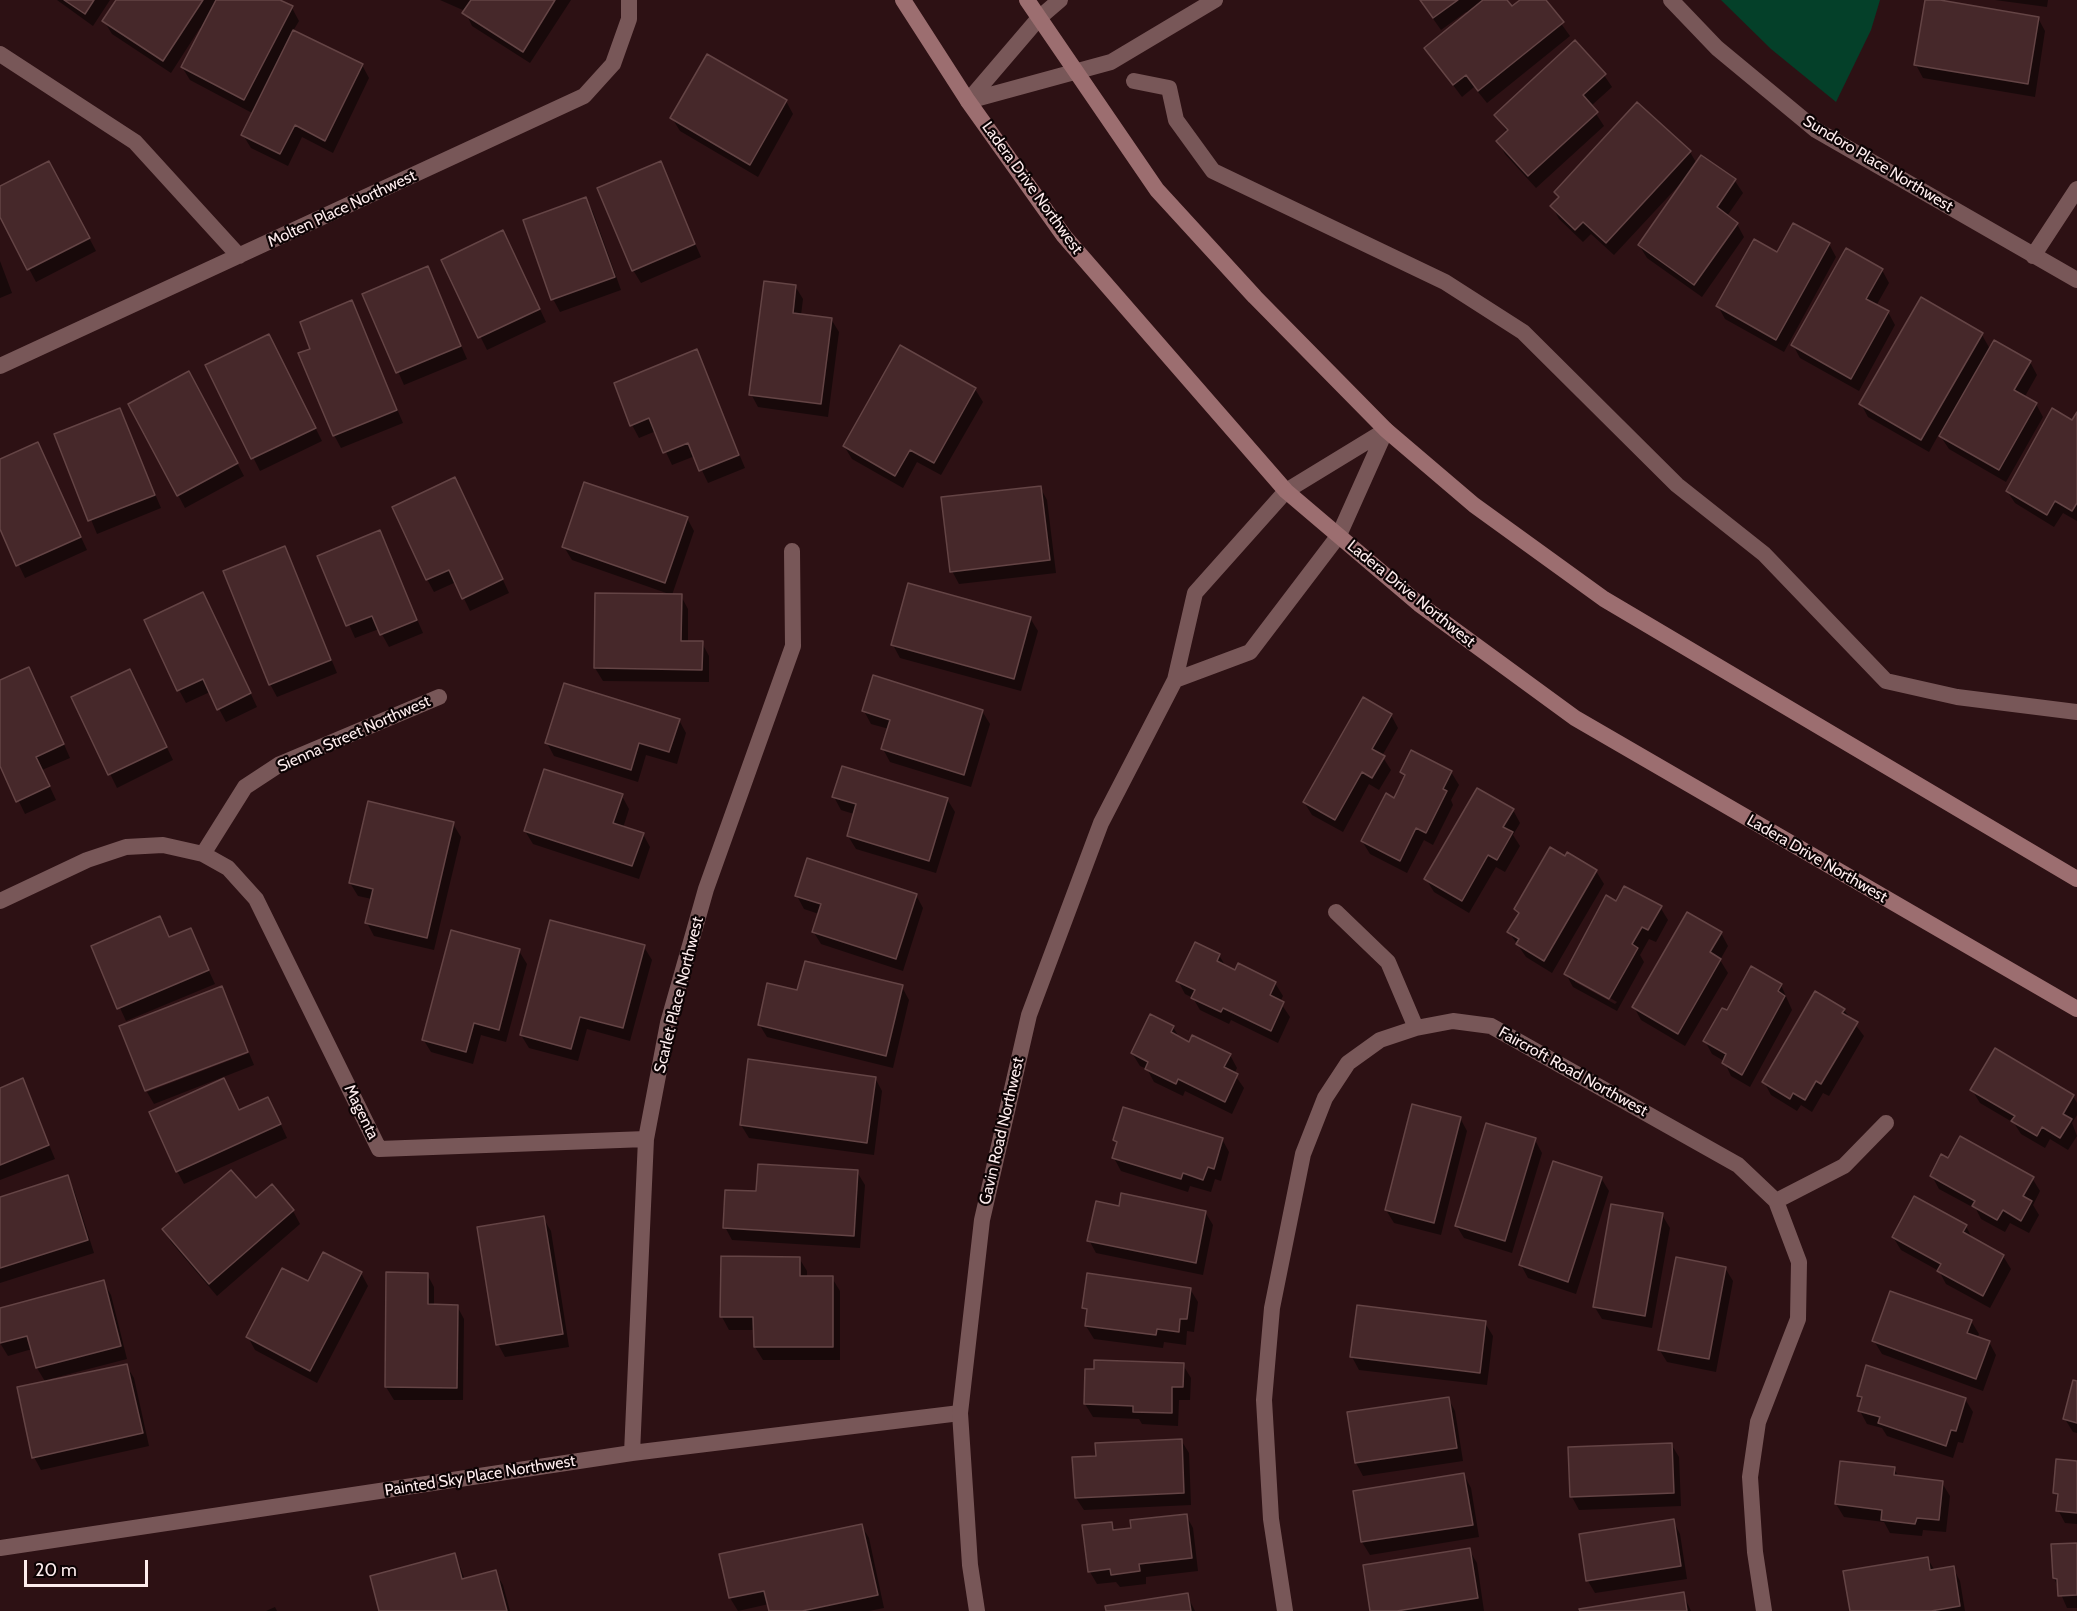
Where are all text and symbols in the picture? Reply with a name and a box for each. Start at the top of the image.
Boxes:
street label: Sundoro Place Northwest [1800,112,1956,216]
street label: Ladera Drive Northwest [977,118,1087,258]
street label: Molten Place Northwest [265,166,419,252]
street label: Ladera Drive Northwest [1343,536,1479,652]
street label: Sienna Street Northwest [275,692,433,776]
street label: Ladera Drive Northwest [1743,811,1891,907]
street label: Scarlet Place Northwest [650,915,708,1075]
street label: Faircroft Road Northwest [1495,1023,1651,1121]
street label: Gavin Road Northwest [976,1055,1028,1207]
street label: Magenta [340,1081,382,1143]
street label: Painted Sky Place Northwest [383,1451,577,1501]
scale bar [27,1548,152,1586]
text: 20 m [35,1559,77,1581]

